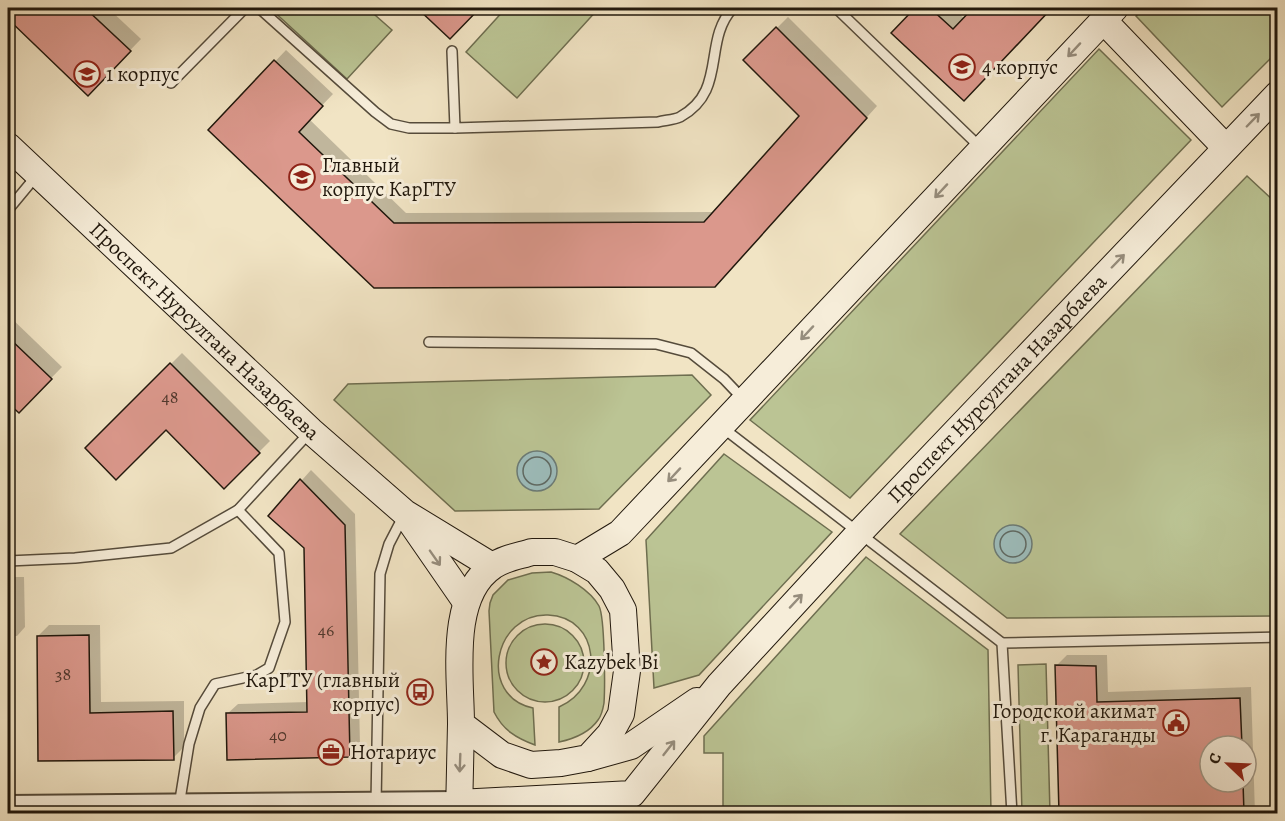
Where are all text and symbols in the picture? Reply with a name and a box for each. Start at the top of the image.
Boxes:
one-way arrow [1067,42,1081,57]
school or university icon: 4 корпус [947,52,977,82]
place label: 4 корпус [982,53,1058,81]
school or university icon: 1 корпус [72,59,102,89]
place label: 1 корпус [106,60,180,88]
one-way arrow [1245,113,1259,128]
place label: Главный корпус КарГТУ [322,151,456,203]
school or university icon: Главный корпус КарГТУ [287,162,317,192]
one-way arrow [934,183,948,198]
street label: Проспект Нурсултана Назарбаева [83,216,326,447]
one-way arrow [1111,254,1125,269]
street label: Проспект Нурсултана Назарбаева [881,268,1113,509]
one-way arrow [800,325,814,340]
house number: 48 [162,385,178,409]
one-way arrow [667,467,681,482]
one-way arrow [429,549,441,565]
one-way arrow [789,594,803,609]
house number: 46 [318,618,334,642]
place icon: Kazybek Bi [529,647,559,677]
place label: Kazybek Bi [564,648,659,676]
house number: 38 [55,662,71,686]
place label: КарГТУ (главный корпус) [245,666,400,718]
bus stop icon: КарГТУ (главный корпус) [405,677,435,707]
place label: Городской акимат г. Караганды [992,697,1156,749]
public building icon: Городской акимат г. Караганды [1161,708,1191,738]
house number: 40 [269,723,287,747]
north arrow [1198,734,1258,794]
office icon: Нотариус [316,737,346,767]
place label: Нотариус [350,738,437,766]
one-way arrow [662,741,675,757]
text: С [1203,750,1227,767]
one-way arrow [454,753,465,773]

